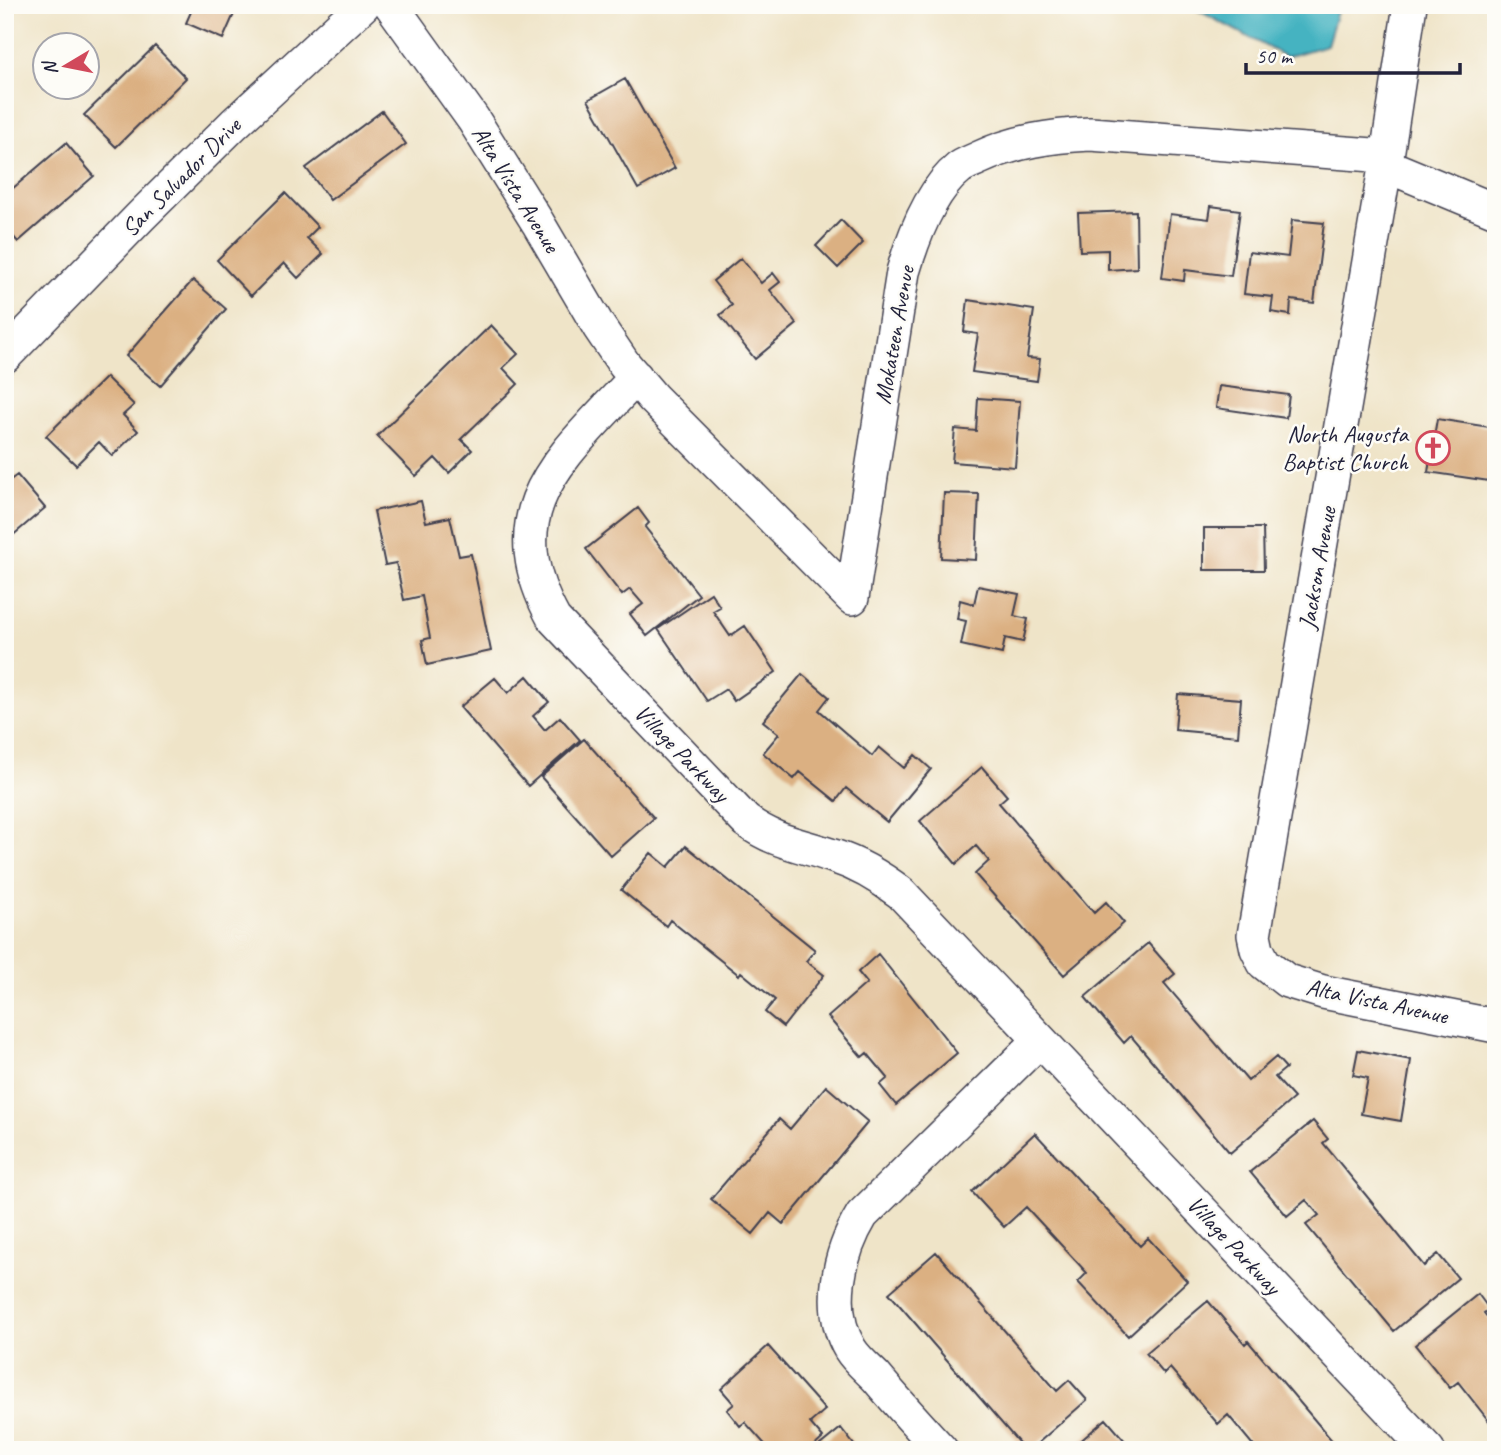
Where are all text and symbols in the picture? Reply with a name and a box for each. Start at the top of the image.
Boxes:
north arrow [32,32,102,102]
scale bar [1246,32,1459,76]
text: 50 m [1256,43,1294,69]
text: N [37,58,63,77]
street label: San Salvador Drive [115,109,249,243]
street label: Alta Vista Avenue [465,120,568,260]
street label: Mokateen Avenue [867,262,921,406]
place label: North Augusta Baptist Church [1282,419,1409,477]
church icon: North Augusta Baptist Church [1414,429,1452,467]
street label: Jackson Avenue [1291,502,1343,632]
street label: Village Parkway [628,698,737,809]
street label: Alta Vista Avenue [1304,971,1453,1031]
street label: Village Parkway [1181,1189,1289,1302]

